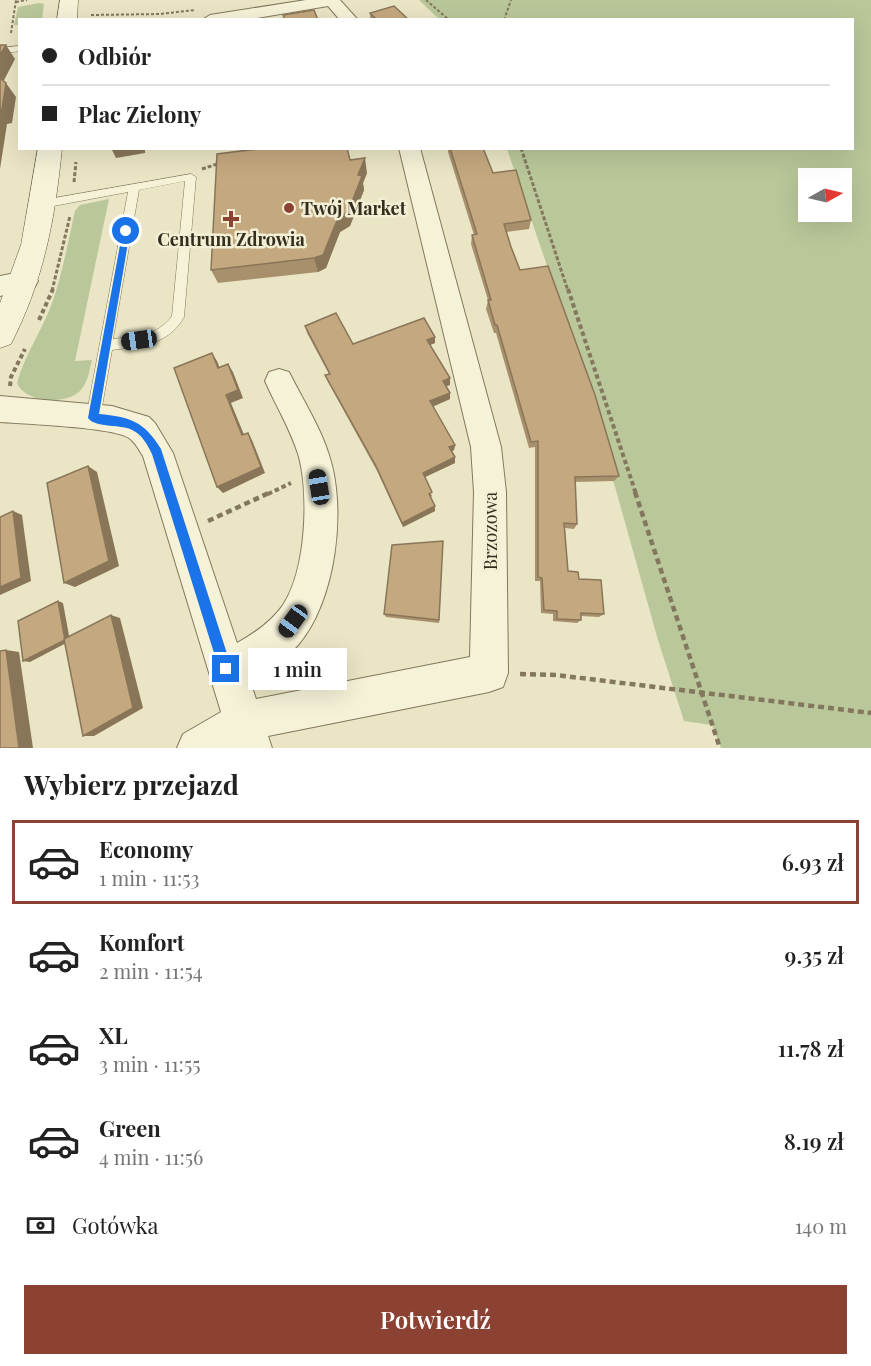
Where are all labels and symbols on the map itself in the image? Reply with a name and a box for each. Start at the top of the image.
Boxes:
north arrow [798,168,852,222]
place label: Twój Market [301,196,407,220]
marker: Twój Market [282,201,296,215]
marker: Centrum Zdrowia [224,212,238,226]
route start [112,217,139,244]
place label: Centrum Zdrowia [157,227,306,251]
car [120,329,158,351]
car [307,468,331,506]
street label: Brzozowa [478,492,502,570]
car [275,601,311,641]
callout: 1 min [247,648,346,690]
route end [212,655,239,682]

